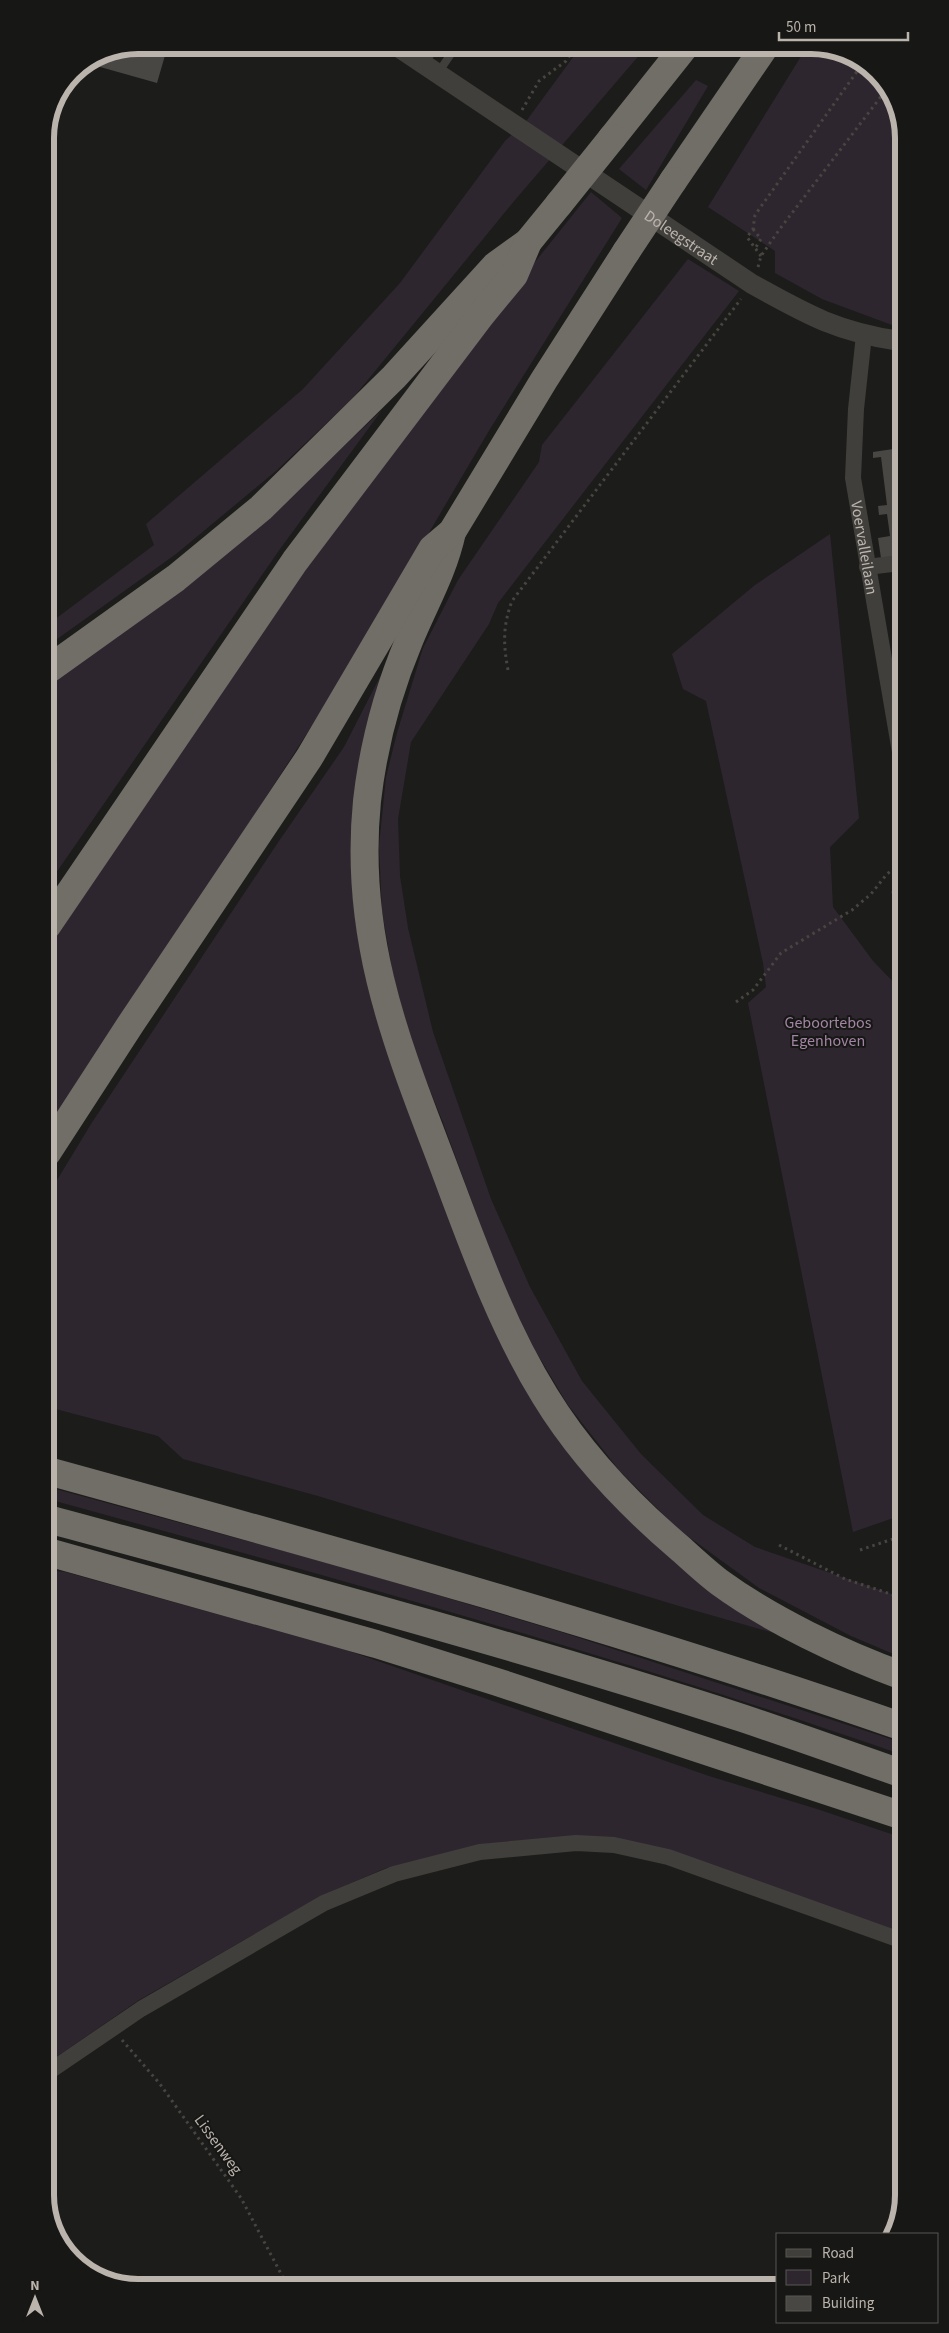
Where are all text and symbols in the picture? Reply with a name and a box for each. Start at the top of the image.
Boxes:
scale bar [779,10,908,42]
text: 50 m [786,17,816,38]
street label: Doleegstraat [640,205,723,271]
street label: Voervalleilaan [845,499,883,596]
park label: Geboortebos Egenhoven [785,1012,872,1052]
street label: Lissenweg [189,2110,247,2179]
legend [776,2233,939,2323]
text: Road [822,2243,854,2264]
text: Park [822,2268,851,2289]
north arrow [10,2273,60,2323]
text: N [30,2276,40,2296]
text: Building [822,2293,875,2314]

